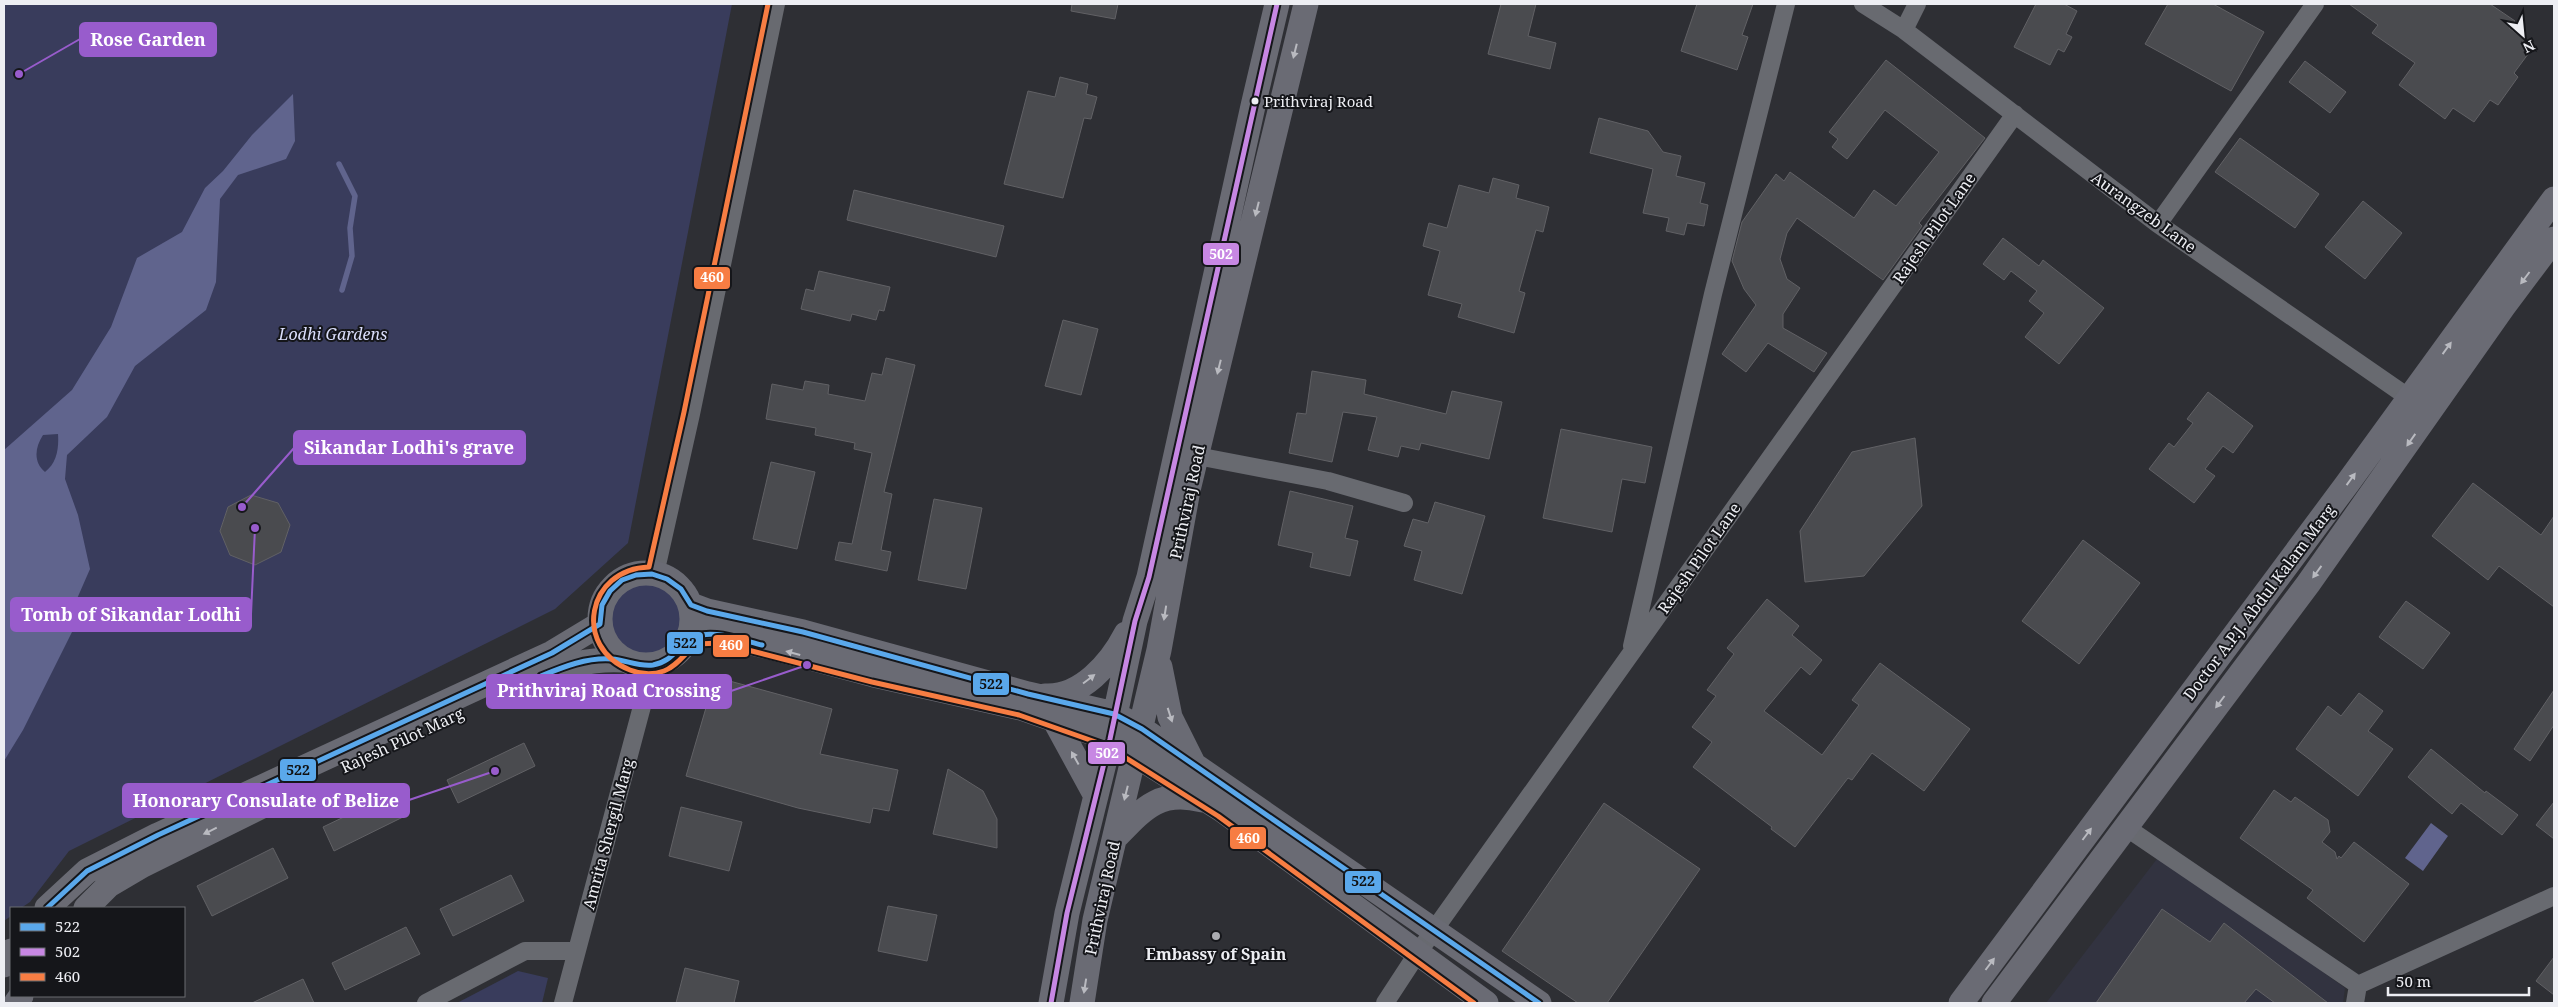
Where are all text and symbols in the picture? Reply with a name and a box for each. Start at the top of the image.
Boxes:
north arrow [2498,10,2548,60]
callout: Rose Garden [80,23,216,56]
text: Rose Garden [90,27,206,51]
text: N [2520,36,2538,58]
one-way arrow [1291,44,1299,59]
place label: Prithviraj Road [1264,91,1373,111]
marker: Prithviraj Road [1250,96,1260,106]
street label: Aurangzeb Lane [2087,166,2201,258]
street label: Rajesh Pilot Lane [1887,168,1981,288]
one-way arrow [1253,202,1261,217]
line badge: 502 [1202,242,1240,266]
text: 502 [1209,244,1233,263]
line badge: 460 [693,266,731,290]
text: 460 [700,267,724,286]
one-way arrow [2520,271,2530,285]
park label: Lodhi Gardens [277,323,388,345]
one-way arrow [2442,341,2452,354]
one-way arrow [1214,360,1222,375]
callout: Sikandar Lodhi's grave [294,431,525,464]
one-way arrow [2406,433,2416,447]
text: Sikandar Lodhi's grave [304,435,514,459]
street label: Prithviraj Road [1164,443,1210,561]
one-way arrow [2346,472,2356,486]
street label: Rajesh Pilot Lane [1652,498,1746,618]
street label: Doctor A.P.J. Abdul Kalam Marg [2178,499,2340,704]
one-way arrow [2312,565,2322,579]
callout: Tomb of Sikandar Lodhi [11,598,251,631]
text: Tomb of Sikandar Lodhi [21,602,242,626]
one-way arrow [1160,606,1168,622]
line badge: 522 [666,631,704,655]
text: 522 [673,633,697,652]
line badge: 460 [712,634,750,658]
text: 460 [719,635,743,654]
one-way arrow [786,649,801,657]
line badge: 522 [972,672,1010,696]
text: 522 [979,674,1003,693]
one-way arrow [1082,674,1096,684]
callout: Prithviraj Road Crossing [487,675,731,708]
text: Prithviraj Road Crossing [497,678,722,702]
one-way arrow [2215,695,2225,709]
street label: Rajesh Pilot Marg [337,702,467,778]
one-way arrow [1167,707,1174,722]
line badge: 502 [1087,741,1126,765]
text: 502 [1095,743,1119,762]
one-way arrow [1071,750,1079,765]
street label: Amrita Shergil Marg [577,756,639,912]
line badge: 522 [279,758,317,782]
text: 522 [286,760,310,779]
callout: Honorary Consulate of Belize [123,784,409,817]
one-way arrow [1122,786,1130,801]
text: Honorary Consulate of Belize [133,788,399,812]
line badge: 460 [1229,826,1267,850]
one-way arrow [203,827,217,835]
one-way arrow [2082,827,2092,841]
text: 460 [1236,828,1260,847]
street label: Prithviraj Road [1079,839,1125,957]
line badge: 522 [1344,870,1382,894]
text: 522 [1351,871,1375,890]
legend [10,907,185,997]
text: 522 [55,916,80,936]
marker: Embassy of Spain [1210,930,1222,942]
text: 502 [55,941,80,961]
place label: Embassy of Spain [1145,943,1287,965]
one-way arrow [1985,957,1995,971]
scale bar [2388,964,2529,996]
text: 460 [55,966,80,986]
text: 50 m [2396,971,2431,991]
one-way arrow [1080,979,1088,995]

